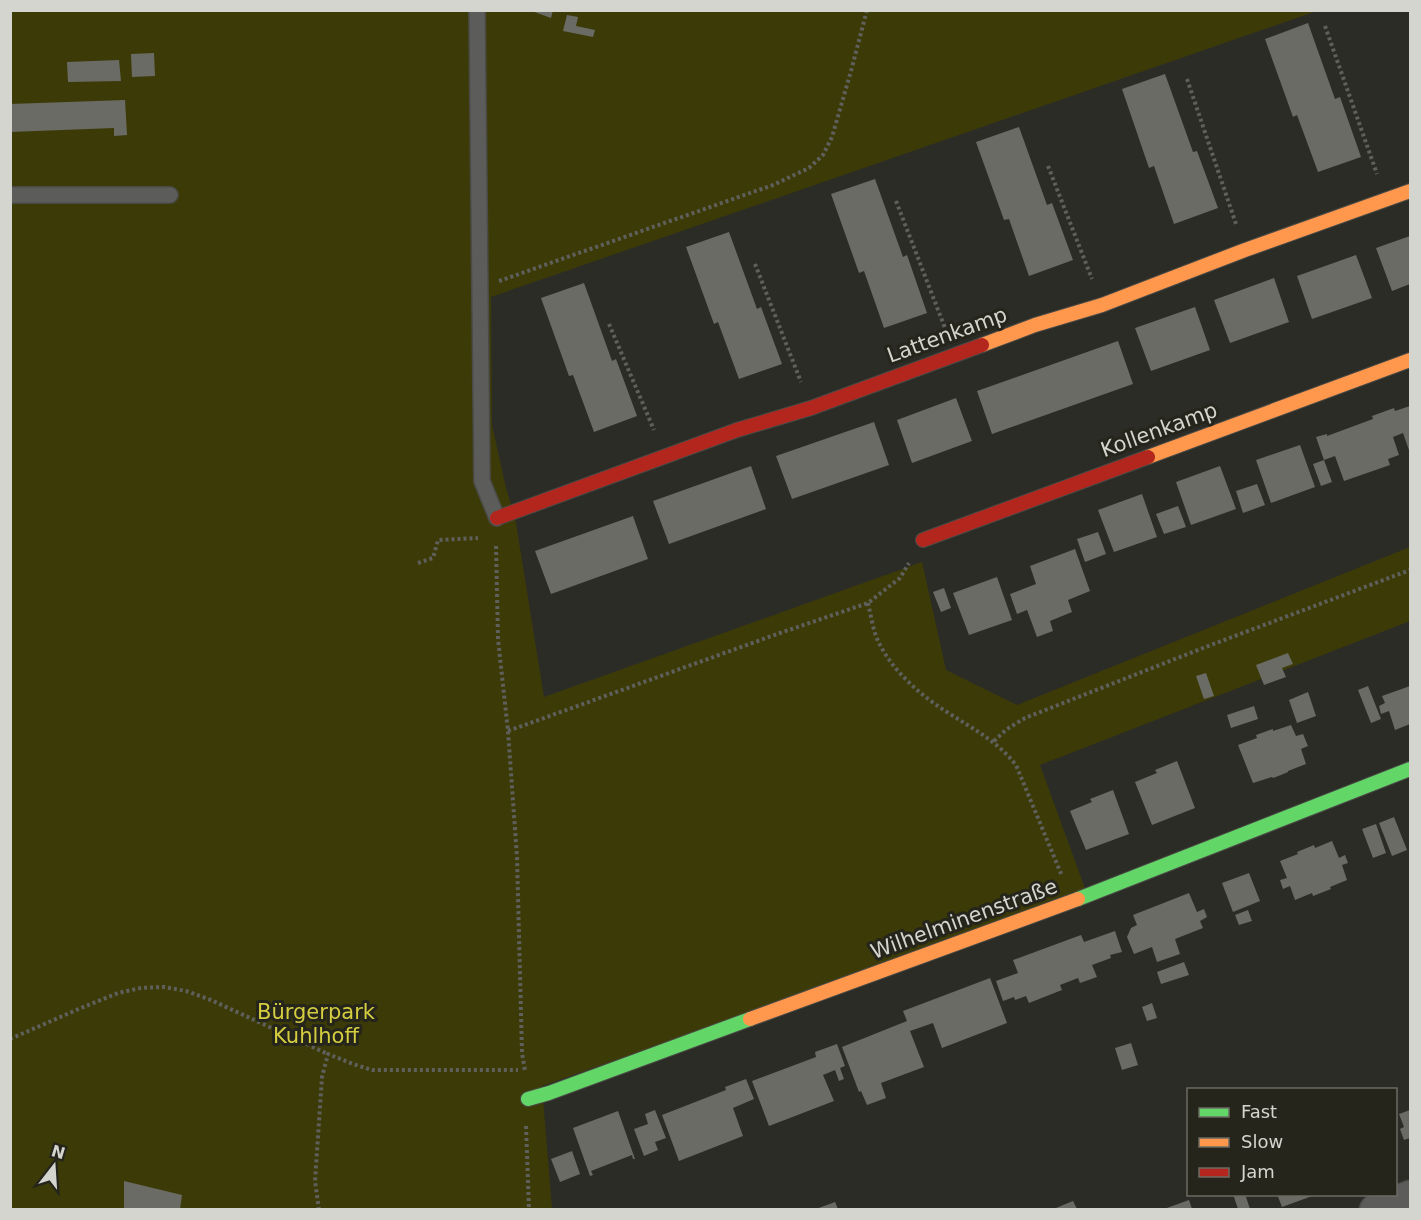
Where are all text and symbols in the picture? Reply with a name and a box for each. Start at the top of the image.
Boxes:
street label: Lattenkamp [884,302,1010,368]
street label: Kollenkamp [1098,398,1220,462]
street label: Wilhelminenstraße [867,874,1061,964]
park label: Bürgerpark Kuhlhoff [257,1000,376,1048]
legend [1187,1088,1397,1196]
text: Fast [1241,1101,1277,1122]
text: Slow [1241,1131,1283,1152]
north arrow [24,1136,84,1196]
text: N [49,1141,67,1163]
text: Jam [1240,1161,1275,1182]

